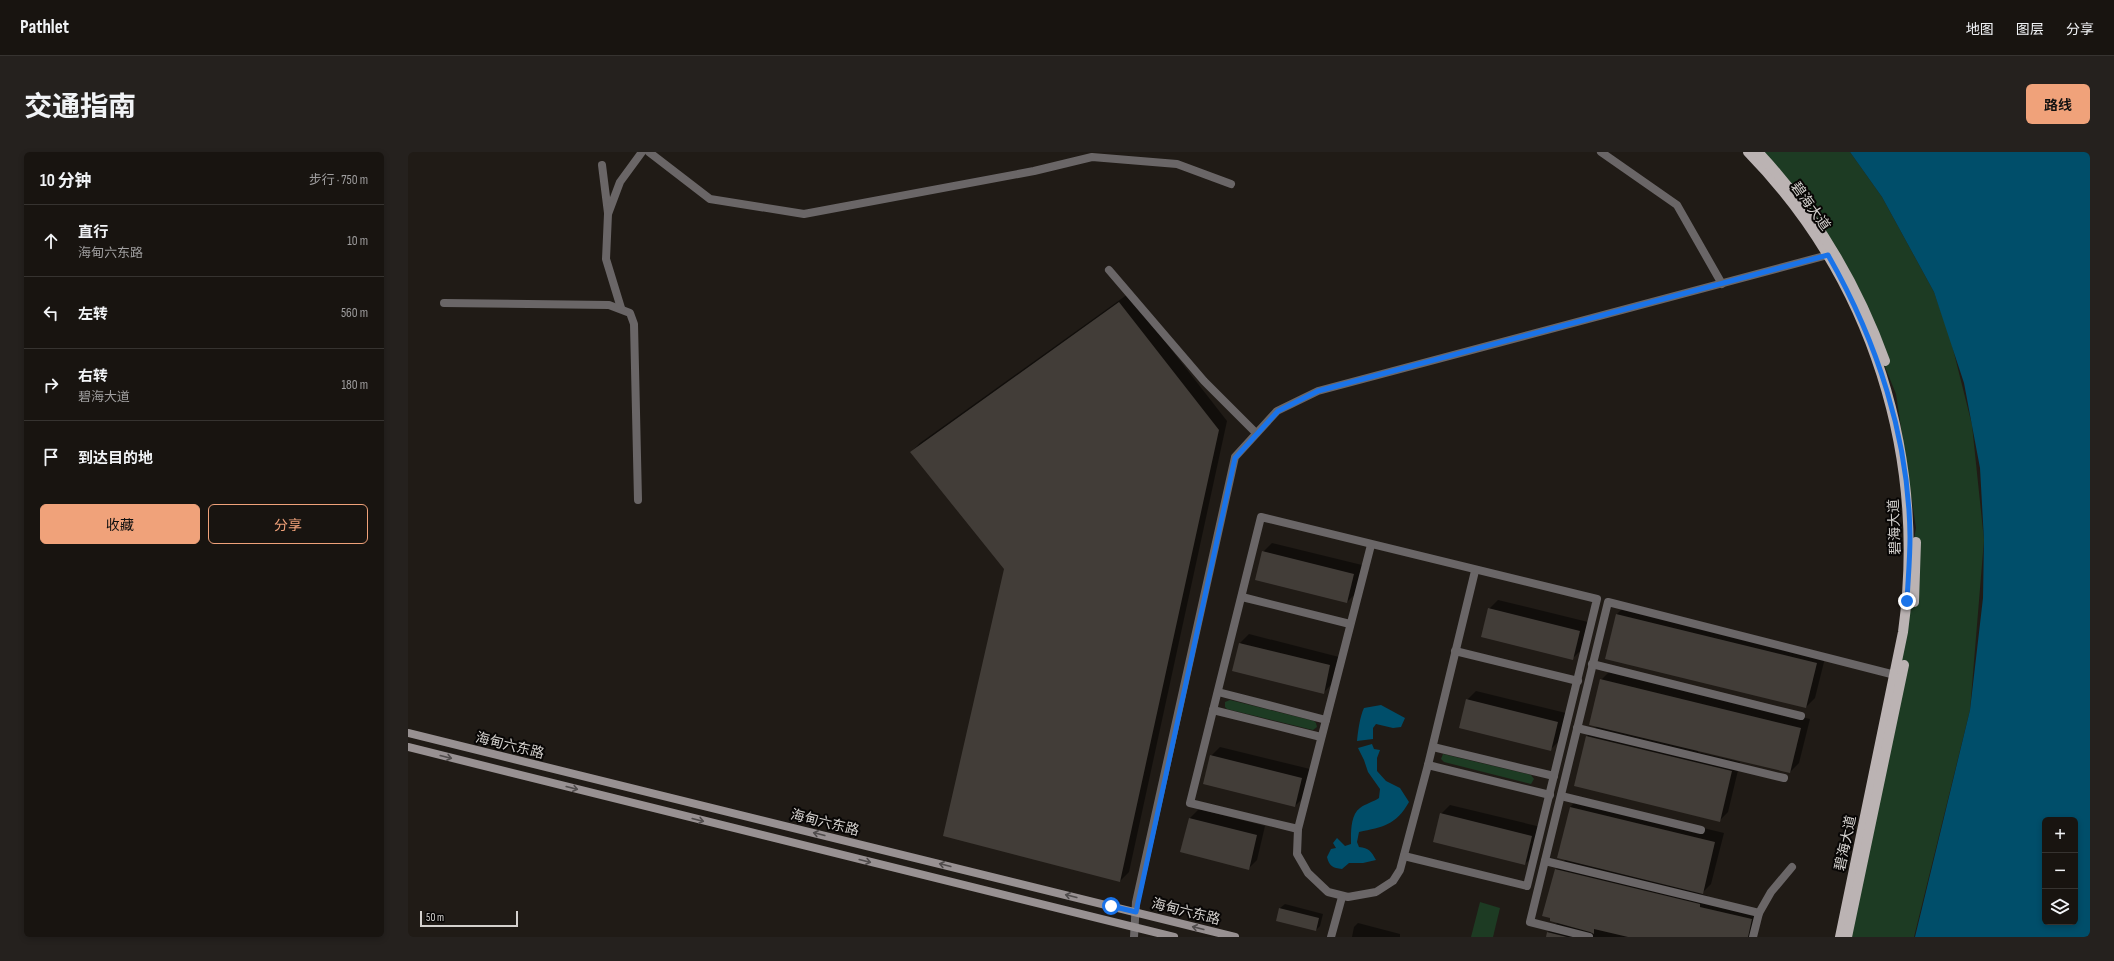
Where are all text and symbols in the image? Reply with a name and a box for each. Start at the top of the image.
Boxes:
text: Pathlet [20,16,69,39]
text: 地图 [1966,21,1994,38]
text: 图层 [2016,21,2044,38]
text: 分享 [2066,21,2094,38]
button: 路线 [2026,84,2090,124]
text: 交通指南 [24,91,136,124]
text: 10 分钟 [40,171,91,191]
text: 步行 · 750 m [309,172,368,188]
street label: 碧海大道 [1787,179,1834,234]
text: 直行 [78,223,108,242]
icon: ahead [40,230,62,252]
text: 10 m [347,233,368,249]
text: 海甸六东路 [78,245,143,261]
icon: left [40,302,62,324]
text: 左转 [78,305,108,324]
text: 560 m [341,305,368,321]
text: 右转 [78,367,108,386]
icon: right [40,374,62,396]
text: 180 m [342,377,368,393]
text: 碧海大道 [78,389,130,405]
icon: arrive [40,446,62,468]
text: 到达目的地 [78,449,153,468]
street label: 碧海大道 [1885,499,1904,555]
button: 收藏 [40,504,200,544]
button: 分享 [208,504,368,544]
route end [1898,592,1916,610]
street label: 海甸六东路 [474,729,546,762]
one-way arrow [439,753,452,761]
one-way arrow [565,785,578,793]
street label: 海甸六东路 [789,806,861,839]
street label: 碧海大道 [1831,814,1860,872]
one-way arrow [691,817,704,824]
map controls [2042,817,2078,925]
button: + [2042,817,2078,853]
one-way arrow [813,830,826,838]
button: − [2042,853,2078,889]
one-way arrow [858,858,871,865]
one-way arrow [939,861,952,869]
button: layers [2042,889,2078,925]
one-way arrow [1065,892,1078,900]
street label: 海甸六东路 [1150,895,1222,928]
route start [1102,897,1120,915]
scale bar [420,909,518,928]
text: 50 m [426,911,444,924]
one-way arrow [1191,923,1204,931]

